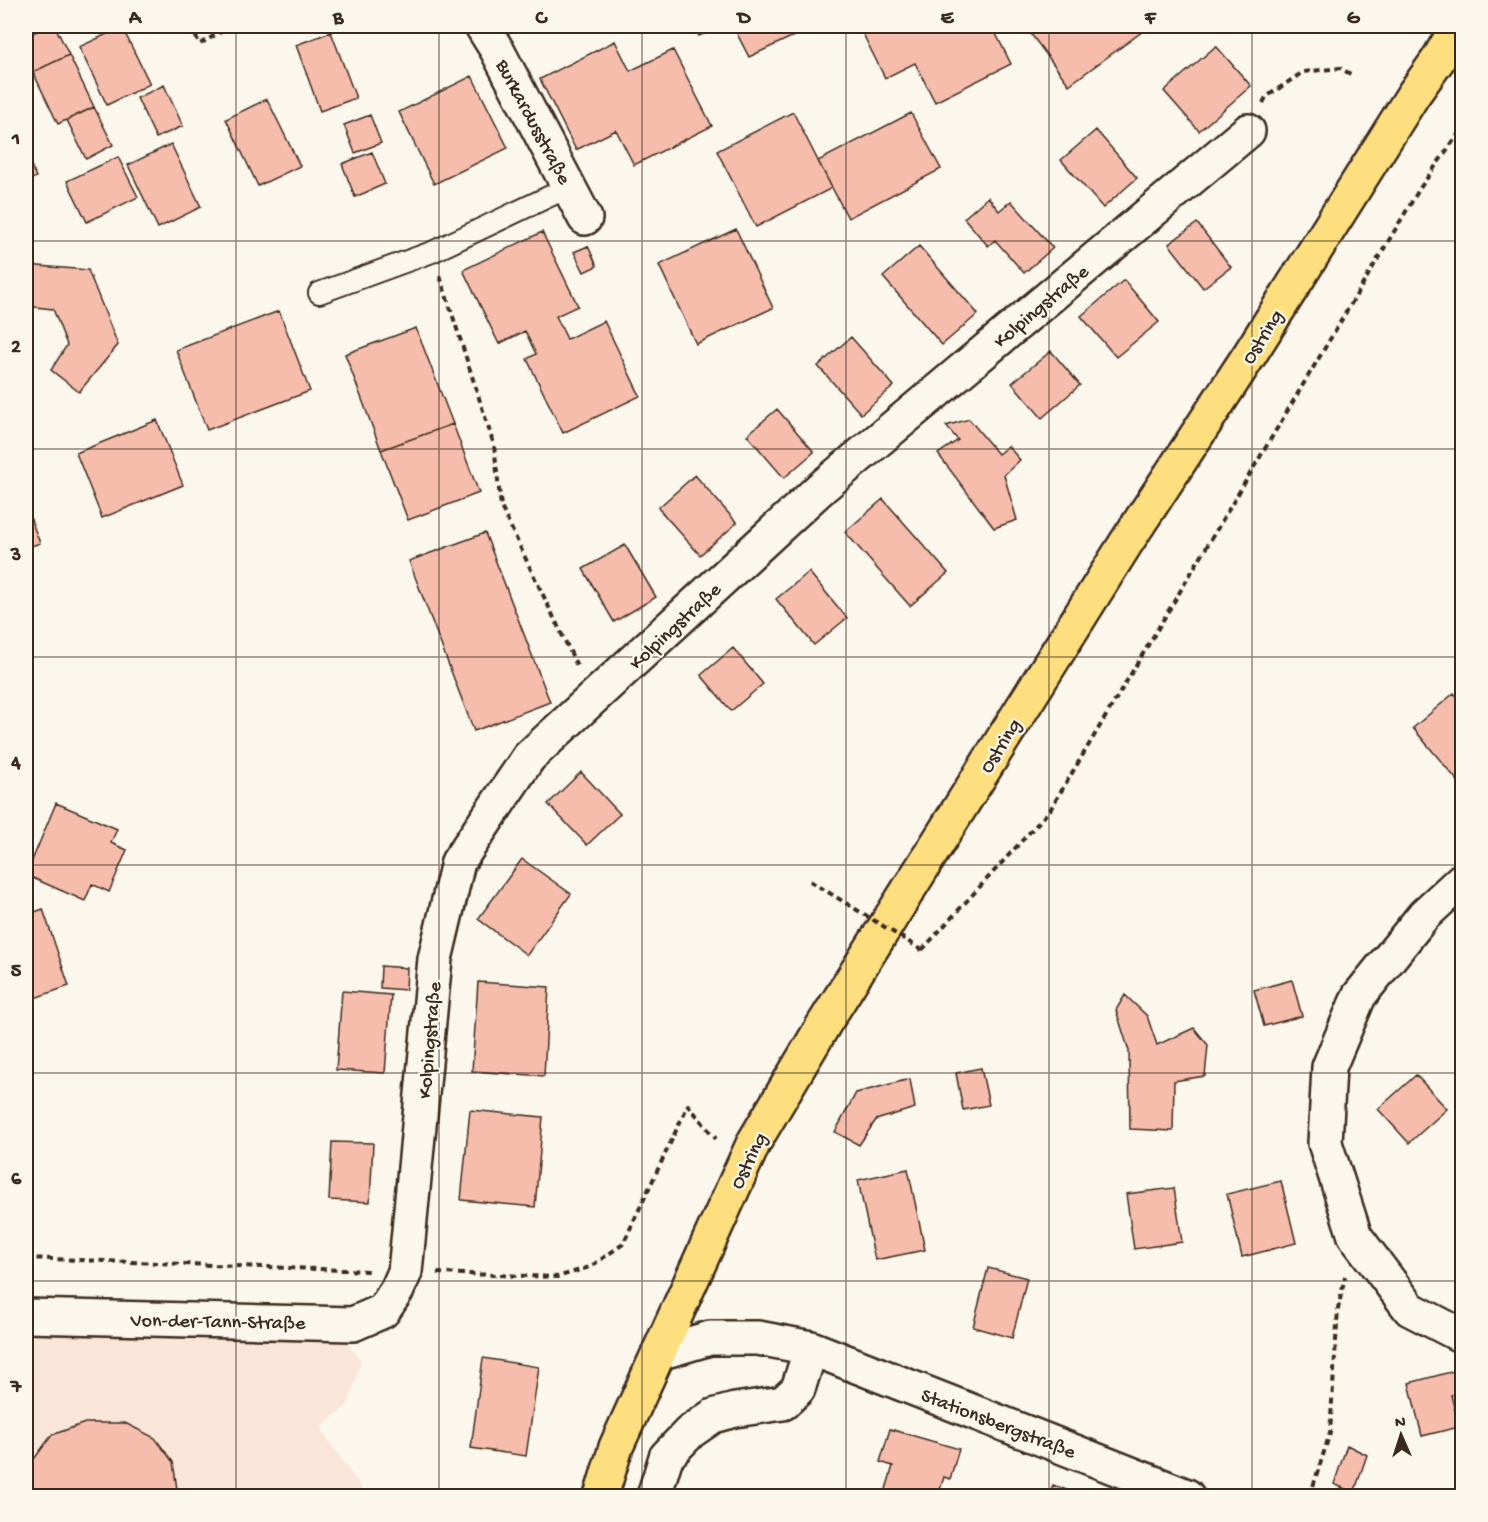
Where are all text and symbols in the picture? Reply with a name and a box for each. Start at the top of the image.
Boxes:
text: A [128,8,143,31]
text: B [332,8,344,31]
text: C [535,8,549,31]
text: D [735,8,751,31]
text: E [941,8,955,31]
text: F [1144,8,1157,31]
text: G [1347,8,1361,31]
street label: Burkardusstraße [489,55,575,190]
text: 1 [11,129,20,152]
street label: Kolpingstraße [990,261,1095,354]
street label: Ostring [1238,306,1290,369]
text: 2 [11,337,21,360]
text: 3 [10,545,21,568]
street label: Kolpingstraße [626,579,728,676]
street label: Ostring [976,715,1028,778]
text: 4 [10,753,21,776]
text: 5 [11,961,22,984]
street label: Kolpingstraße [415,980,448,1100]
street label: Ostring [727,1130,774,1193]
text: 6 [11,1169,22,1192]
street label: Von-der-Tann-Straße [129,1310,306,1337]
text: 7 [10,1377,23,1400]
street label: Stationsbergstraße [917,1385,1079,1466]
north arrow [1371,1405,1431,1465]
text: N [1395,1414,1407,1433]

